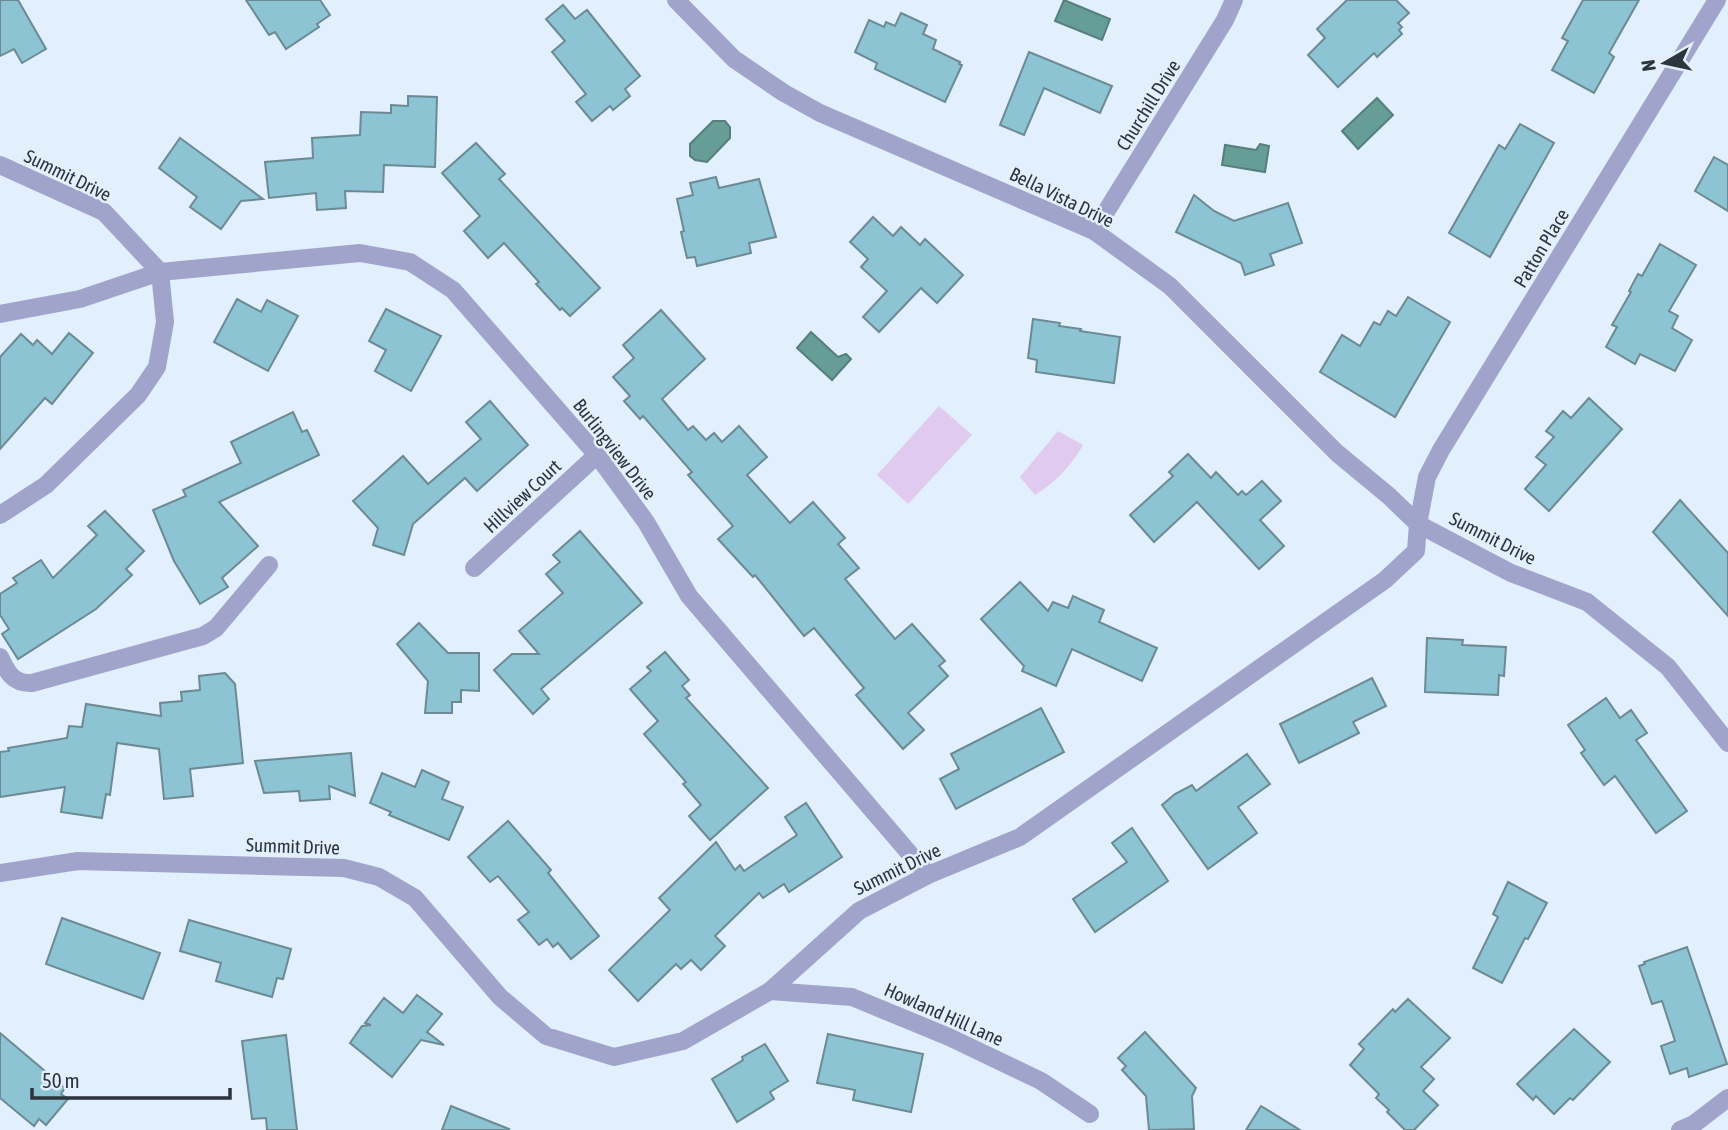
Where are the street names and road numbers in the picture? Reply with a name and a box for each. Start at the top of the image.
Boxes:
street label: Churchill Drive [1111,56,1185,154]
street label: Summit Drive [21,145,115,205]
street label: Bella Vista Drive [1006,162,1118,232]
street label: Patton Place [1509,205,1573,291]
street label: Burlingview Drive [569,394,661,504]
street label: Hillview Court [479,455,565,537]
street label: Summit Drive [1446,507,1540,569]
street label: Summit Drive [246,833,340,859]
street label: Summit Drive [850,839,944,899]
street label: Howland Hill Lane [881,978,1007,1050]

